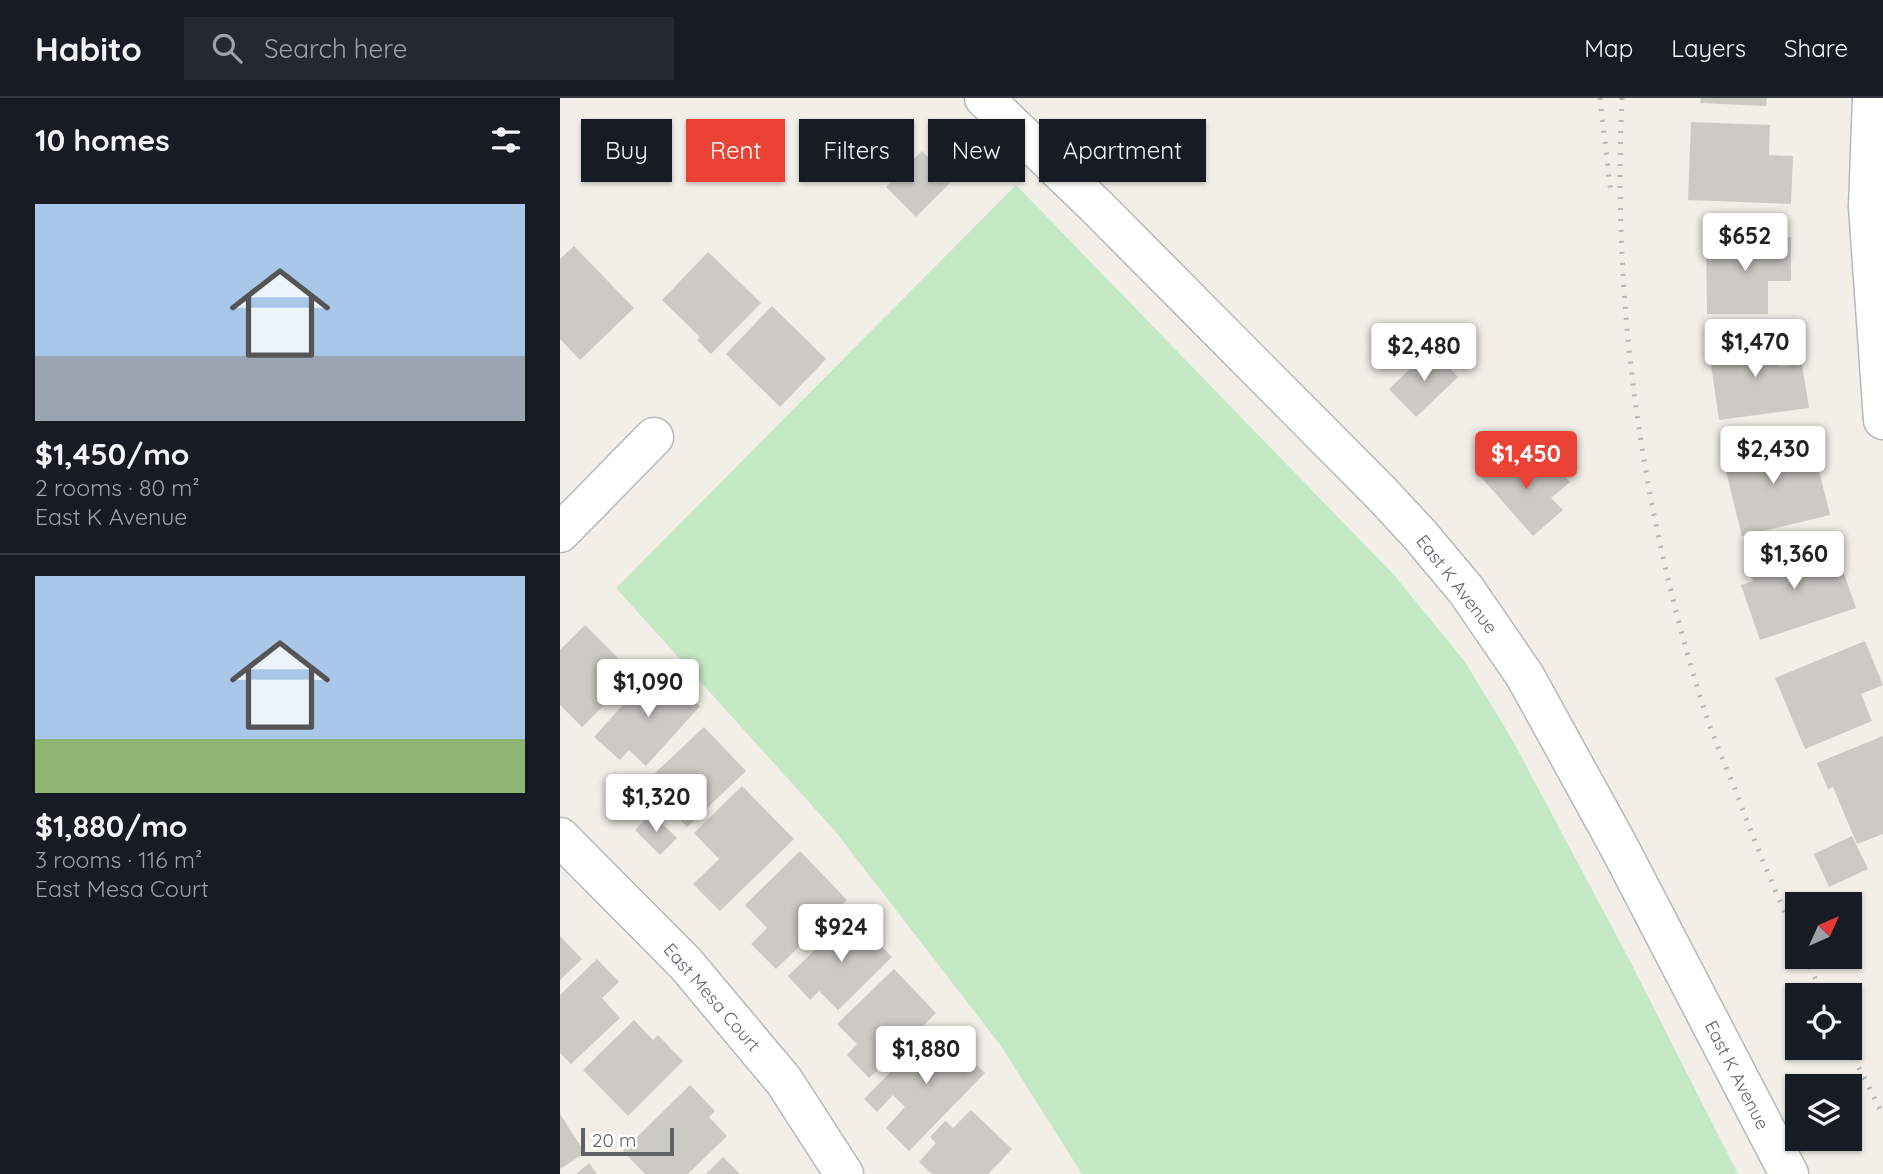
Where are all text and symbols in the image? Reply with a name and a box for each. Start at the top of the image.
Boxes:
search box [184,17,674,80]
text: Habito [35,28,142,69]
icon: search [208,29,246,67]
text: Search here [264,32,407,65]
text: Map [1584,33,1633,63]
text: Layers [1671,33,1746,63]
text: Share [1784,33,1848,63]
chip: Buy [581,119,672,182]
chip: Rent [686,119,785,182]
chip: Filters [799,119,914,182]
chip: New [928,119,1025,182]
chip: Apartment [1039,119,1206,182]
text: 10 homes [35,121,170,159]
icon: filters [487,121,525,159]
pin: $652 [1704,214,1786,273]
text: $652 [1719,221,1771,250]
icon: home [217,250,343,376]
pin: $1,470 [1698,320,1812,379]
pin: $2,480 [1367,324,1481,383]
text: $1,470 [1721,327,1789,356]
text: $2,480 [1387,331,1461,360]
pin: $2,430 [1716,426,1830,486]
pin: $1,450 [1469,432,1583,491]
text: $2,430 [1736,434,1810,463]
text: $1,450/mo [35,435,190,473]
text: $1,450 [1491,439,1561,468]
text: 2 rooms · 80 m² [35,473,200,502]
text: East K Avenue [35,502,187,531]
street label: East K Avenue [1411,530,1503,638]
pin: $1,360 [1737,532,1851,591]
text: $1,360 [1760,539,1828,568]
icon: home [217,622,343,748]
pin: $1,090 [591,660,705,719]
text: $1,090 [613,667,683,696]
pin: $1,320 [599,774,713,834]
text: $1,320 [622,782,690,811]
text: $1,880/mo [35,807,188,845]
text: 3 rooms · 116 m² [35,845,202,874]
text: East Mesa Court [35,874,209,903]
north arrow [1785,892,1862,970]
map controls [1785,892,1862,1151]
pin: $924 [800,904,882,964]
text: $924 [814,912,868,941]
street label: East Mesa Court [659,938,765,1056]
button: locate [1785,983,1862,1060]
street label: East K Avenue [1700,1017,1774,1133]
pin: $1,880 [869,1026,983,1086]
text: $1,880 [892,1034,960,1063]
button: layers [1785,1074,1862,1151]
scale bar [581,1125,674,1157]
text: 20 m [592,1128,636,1152]

